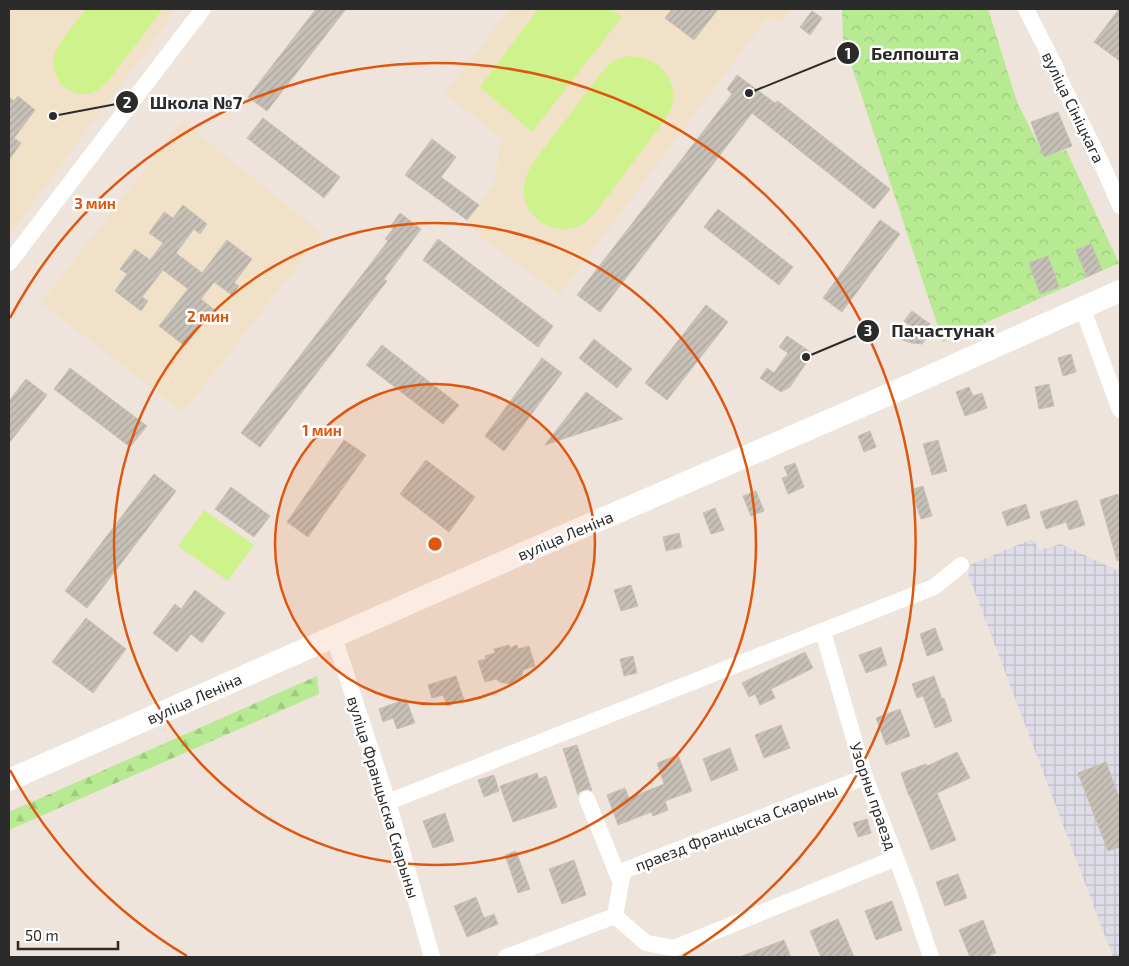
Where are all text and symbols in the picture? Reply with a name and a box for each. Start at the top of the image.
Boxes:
callout: Белпошта [836,37,969,70]
text: Белпошта [871,42,959,64]
text: 1 [845,44,851,62]
street label: вуліца Сініцкага [1038,48,1109,166]
callout: Школа №7 [114,86,252,119]
text: Школа №7 [150,91,243,113]
text: 2 [123,93,132,111]
text: 3 мин [74,194,116,212]
text: 2 мин [187,307,229,325]
callout: Пачастунак [856,314,1004,347]
text: Пачастунак [891,319,995,341]
text: 3 [864,321,872,339]
text: 1 мин [302,421,342,439]
street label: вуліца Леніна [514,506,616,565]
centre of rings [426,535,444,553]
street label: вуліца Леніна [143,669,245,728]
street label: вуліца Францыска Скарыны [343,694,424,901]
street label: Узорны праезд [847,740,901,852]
street label: праезд Францыска Скарыны [632,780,840,874]
scale bar [18,918,118,950]
text: 50 m [25,926,59,944]

